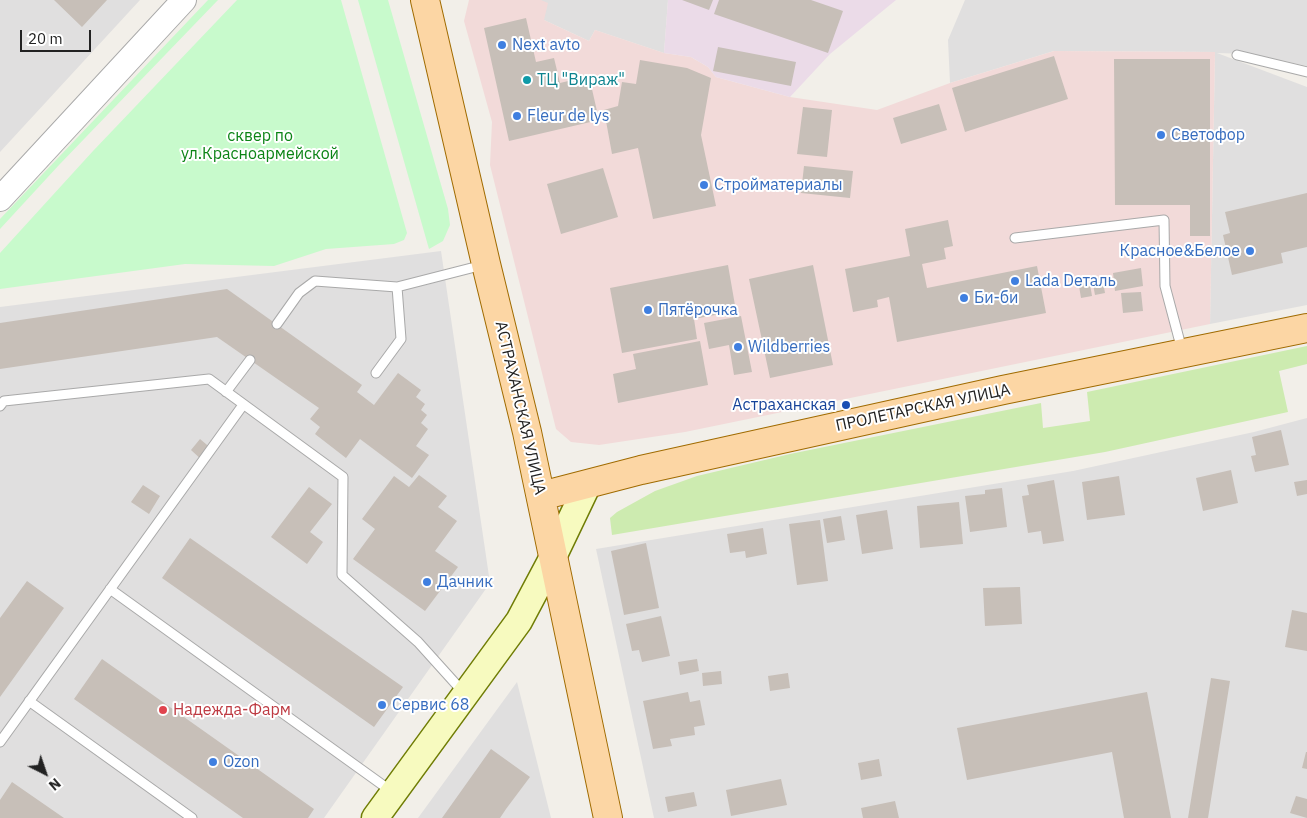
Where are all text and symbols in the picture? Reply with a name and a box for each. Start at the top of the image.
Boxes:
scale bar [22,20,94,52]
text: 20 m [28,29,63,48]
place label: Next avto [512,35,580,55]
marker: Next avto [496,39,508,51]
place label: ТЦ "Вираж" [537,70,625,90]
marker: ТЦ "Вираж" [521,74,533,86]
place label: Fleur de lys [527,106,610,126]
marker: Fleur de lys [511,110,523,122]
place label: Светофор [1171,125,1245,145]
park label: сквер по ул.Красноармейской [181,126,339,164]
marker: Светофор [1155,129,1167,141]
place label: Стройматериалы [714,175,843,195]
marker: Стройматериалы [698,179,710,191]
place label: Красное&Белое [1120,241,1240,261]
marker: Красное&Белое [1244,245,1256,257]
place label: Lada Dеталь [1025,271,1116,291]
marker: Lada Dеталь [1009,275,1021,287]
place label: Би-би [974,288,1018,308]
marker: Би-би [958,292,970,304]
place label: Пятёрочка [658,300,738,320]
marker: Пятёрочка [642,304,654,316]
street label: АСТРАХАНСКАЯ УЛИЦА [491,319,549,497]
place label: Wildberries [748,337,830,357]
marker: Wildberries [732,341,744,353]
street label: ПРОЛЕТАРСКАЯ УЛИЦА [834,380,1012,436]
place label: Астраханская [732,395,836,415]
marker: Астраханская [840,399,852,411]
place label: Дачник [437,572,493,592]
marker: Дачник [421,576,433,588]
place label: Сервис 68 [392,695,469,715]
marker: Сервис 68 [376,699,388,711]
place label: Надежда-Фарм [173,700,291,720]
marker: Надежда-Фарм [157,704,169,716]
north arrow [20,748,70,798]
place label: Ozon [223,752,260,772]
marker: Ozon [207,756,219,768]
text: N [45,774,65,794]

